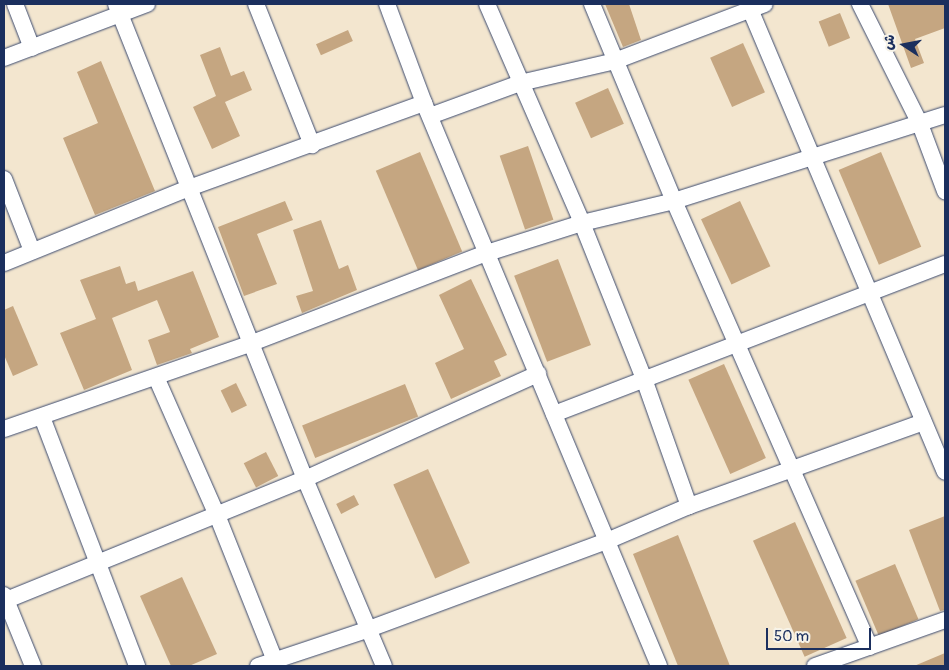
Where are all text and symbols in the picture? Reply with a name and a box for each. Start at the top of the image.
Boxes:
north arrow [879,20,929,70]
text: ش [879,33,899,51]
scale bar [769,618,874,650]
text: 50 m [774,627,809,646]

